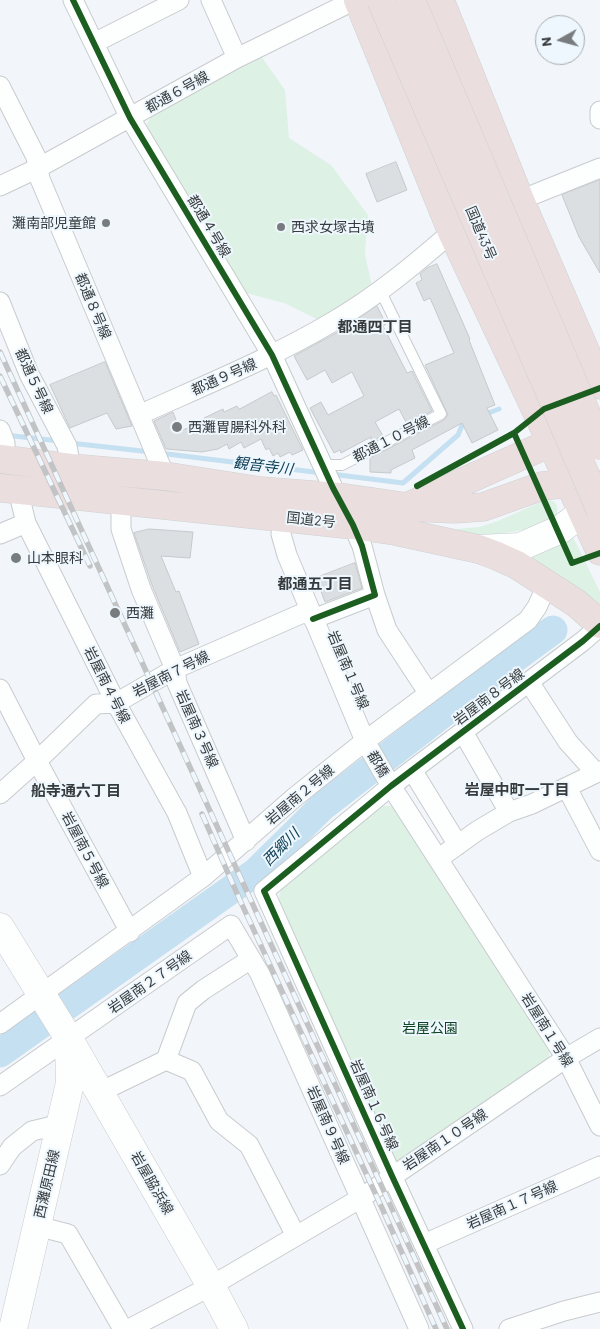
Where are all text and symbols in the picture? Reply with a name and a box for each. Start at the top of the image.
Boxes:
north arrow [535,15,585,65]
text: N [537,36,555,47]
street label: 都通６号線 [142,68,212,116]
street label: 都通４号線 [184,192,234,260]
street label: 国道43号 [462,204,500,262]
place label: 灘南部児童館 [12,215,96,231]
marker: 灘南部児童館 [100,217,112,229]
place label: 西求女塚古墳 [291,219,375,235]
marker: 西求女塚古墳 [275,221,287,233]
street label: 都通８号線 [72,271,114,341]
district label: 都通四丁目 [338,318,412,336]
street label: 都通５号線 [12,346,56,416]
street label: 都通９号線 [189,355,259,399]
street label: 都通１０号線 [350,412,432,466]
place label: 西灘胃腸科外科 [188,419,286,435]
marker: 西灘胃腸科外科 [170,420,184,434]
water label: 観音寺川 [232,453,294,479]
street label: 国道2号 [286,509,336,531]
place label: 山本眼科 [27,550,83,566]
marker: 山本眼科 [9,551,23,565]
district label: 都通五丁目 [278,575,352,593]
place label: 西灘 [126,605,154,621]
marker: 西灘 [108,606,122,620]
street label: 岩屋南１号線 [324,628,372,712]
street label: 岩屋南４号線 [80,644,134,726]
street label: 岩屋南７号線 [130,647,212,701]
street label: 岩屋南８号線 [450,665,528,729]
street label: 岩屋南３号線 [172,687,222,771]
street label: 都橋 [364,748,392,780]
street label: 岩屋南２号線 [262,762,338,828]
district label: 岩屋中町一丁目 [465,781,569,799]
district label: 船寺通六丁目 [31,782,121,800]
street label: 岩屋南５号線 [58,809,112,891]
water label: 西郷川 [259,825,303,869]
street label: 岩屋南２７号線 [105,947,195,1017]
street label: 岩屋南１号線 [518,990,576,1070]
park label: 岩屋公園 [402,1020,458,1036]
street label: 岩屋南１６号線 [346,1057,402,1153]
street label: 岩屋南９号線 [303,1083,353,1167]
street label: 岩屋南１０号線 [400,1106,490,1174]
street label: 西灘原田線 [31,1148,63,1220]
street label: 岩屋脇浜線 [127,1148,177,1218]
street label: 岩屋南１７号線 [464,1177,560,1233]

